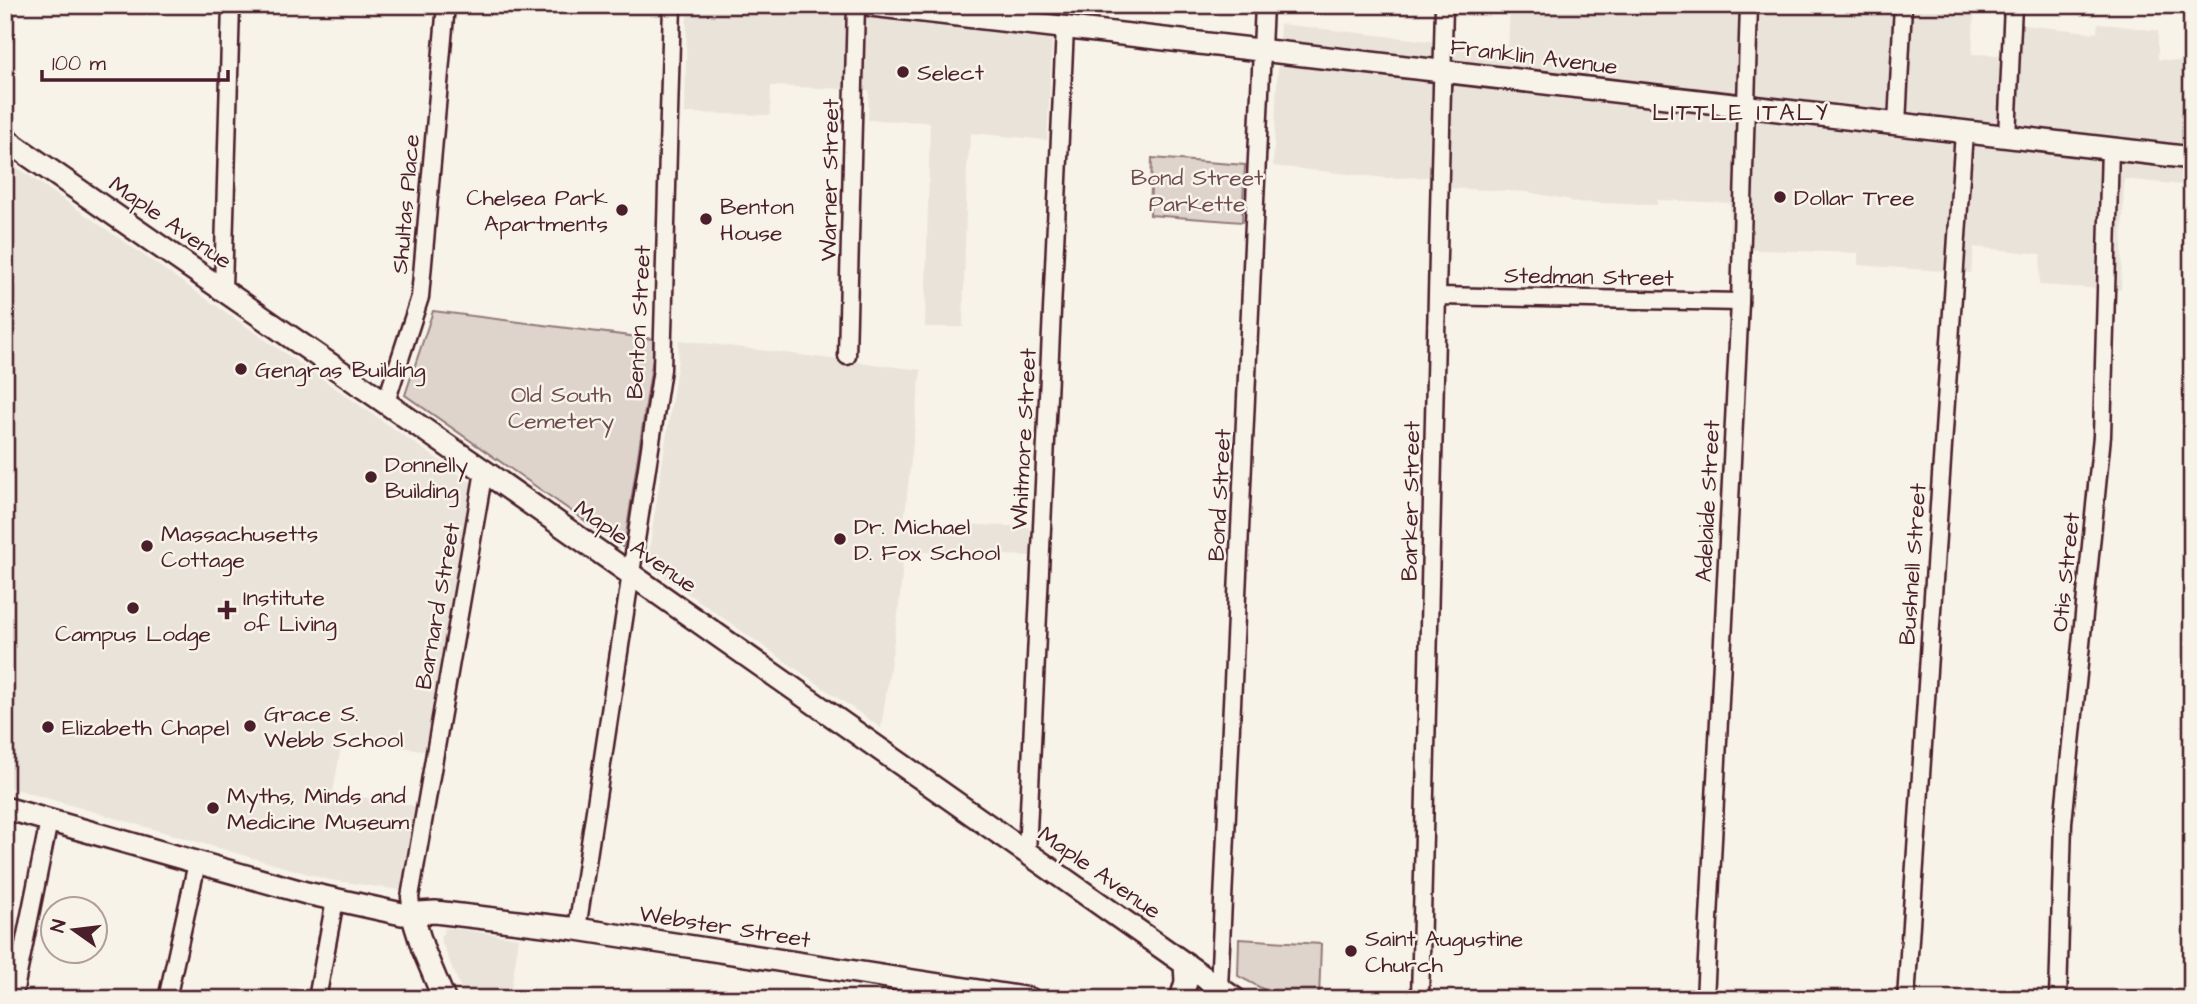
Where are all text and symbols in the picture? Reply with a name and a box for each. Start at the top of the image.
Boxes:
street label: Franklin Avenue [1448,31,1619,83]
scale bar [42,38,228,82]
text: 100 m [52,49,107,78]
place label: Select [917,57,985,89]
marker: Select [895,64,911,80]
district label: LITTLE ITALY [1652,96,1830,130]
street label: Warner Street [813,98,847,262]
street label: Shultas Place [384,133,428,275]
park label: Bond Street Parkette [1131,162,1264,220]
street label: Maple Avenue [102,169,238,277]
place label: Chelsea Park Apartments [466,182,608,240]
place label: Dollar Tree [1794,182,1915,214]
marker: Dollar Tree [1772,189,1788,205]
place label: Benton House [720,191,794,249]
marker: Chelsea Park Apartments [614,202,630,218]
marker: Benton House [698,211,714,227]
street label: Benton Street [619,244,659,400]
street label: Stedman Street [1504,260,1675,294]
street label: Whitmore Street [1003,347,1045,531]
place label: Gengras Building [255,354,426,387]
marker: Gengras Building [233,361,249,377]
park label: Old South Cemetery [508,379,614,438]
street label: Adelaide Street [1688,419,1728,583]
street label: Barker Street [1394,420,1428,581]
street label: Bond Street [1201,427,1239,562]
place label: Donnelly Building [385,449,469,508]
marker: Donnelly Building [363,469,379,485]
street label: Bushnell Street [1891,481,1935,646]
street label: Maple Avenue [567,493,703,601]
street label: Otis Street [2044,510,2088,633]
place label: Dr. Michael D. Fox School [854,511,1000,569]
place label: Massachusetts Cottage [161,518,318,577]
street label: Barnard Street [408,520,469,692]
marker: Dr. Michael D. Fox School [832,531,848,547]
marker: Massachusetts Cottage [139,538,155,554]
place label: Institute of Living [243,582,337,641]
marker: Campus Lodge [125,600,141,616]
marker: Institute of Living [217,600,237,620]
place label: Campus Lodge [55,618,211,651]
place label: Grace S. Webb School [264,698,403,756]
place label: Elizabeth Chapel [62,712,229,744]
marker: Grace S. Webb School [242,718,258,734]
marker: Elizabeth Chapel [40,719,56,735]
place label: Myths, Minds and Medicine Museum [227,780,409,838]
marker: Myths, Minds and Medicine Museum [205,800,221,816]
street label: Maple Avenue [1031,819,1167,927]
north arrow [38,895,108,965]
street label: Webster Street [637,898,814,956]
text: N [44,917,74,935]
place label: Saint Augustine Church [1365,923,1523,981]
marker: Saint Augustine Church [1343,943,1359,959]

